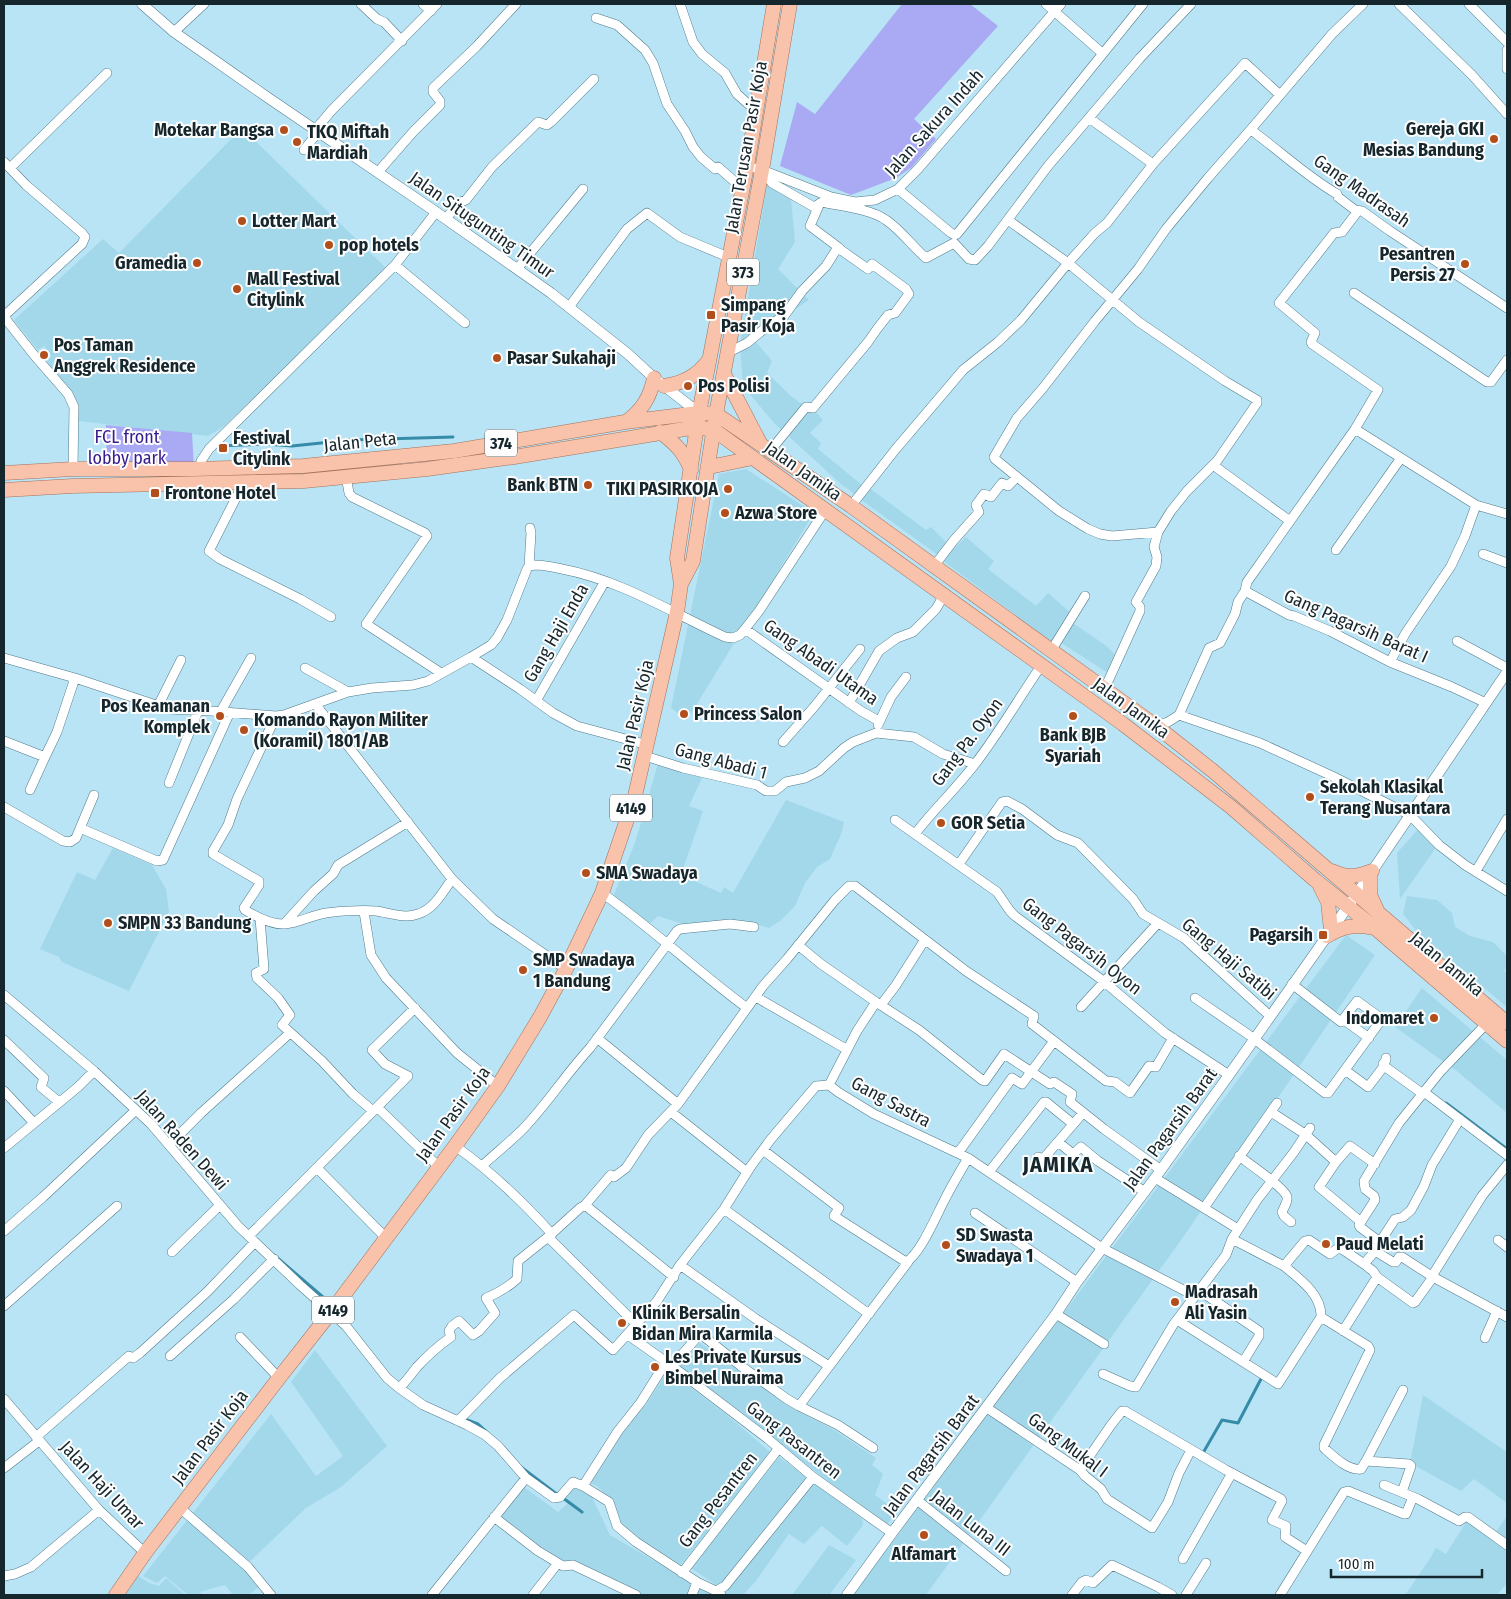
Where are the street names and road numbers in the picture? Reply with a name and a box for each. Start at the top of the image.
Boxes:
street label: Jalan Terusan Pasir Koja [720,59,772,235]
street label: Jalan Sakura Indah [880,65,988,181]
street label: Gang Madrasah [1309,150,1415,232]
street label: Jalan Situgunting Timur [405,167,559,284]
road number: 373 [727,258,759,286]
street label: Jalan Peta [322,427,398,457]
road number: 374 [485,429,517,456]
street label: Jalan Jamika [760,436,846,506]
street label: Gang Haji Enda [519,580,593,686]
street label: Gang Pagarsih Barat I [1281,584,1431,668]
street label: Gang Abadi Utama [759,614,883,710]
street label: Jalan Pasir Koja [612,657,658,772]
street label: Jalan Jamika [1088,673,1174,743]
street label: Gang Pa. Oyon [927,694,1007,790]
street label: Gang Abadi 1 [673,738,769,784]
road number: 4149 [610,794,652,821]
street label: Gang Pagarsih Oyon [1018,893,1146,999]
street label: Gang Haji Satibi [1177,913,1281,1005]
street label: Jalan Jamika [1406,927,1489,1001]
street label: Jalan Pasir Koja [411,1062,495,1166]
street label: Jalan Pagarsih Barat [1118,1063,1222,1194]
street label: Gang Sastra [847,1072,935,1132]
street label: Jalan Raden Dewi [131,1085,233,1195]
road number: 4149 [312,1296,354,1324]
street label: Jalan Pasir Koja [167,1385,253,1489]
street label: Jalan Pagarsih Barat [878,1390,984,1520]
street label: Gang Pasantren [742,1396,846,1484]
street label: Gang Mukal I [1024,1408,1112,1482]
street label: Jalan Haji Umar [55,1436,149,1534]
street label: Gang Pesantren [674,1448,762,1552]
street label: Jalan Luna III [927,1485,1015,1561]

